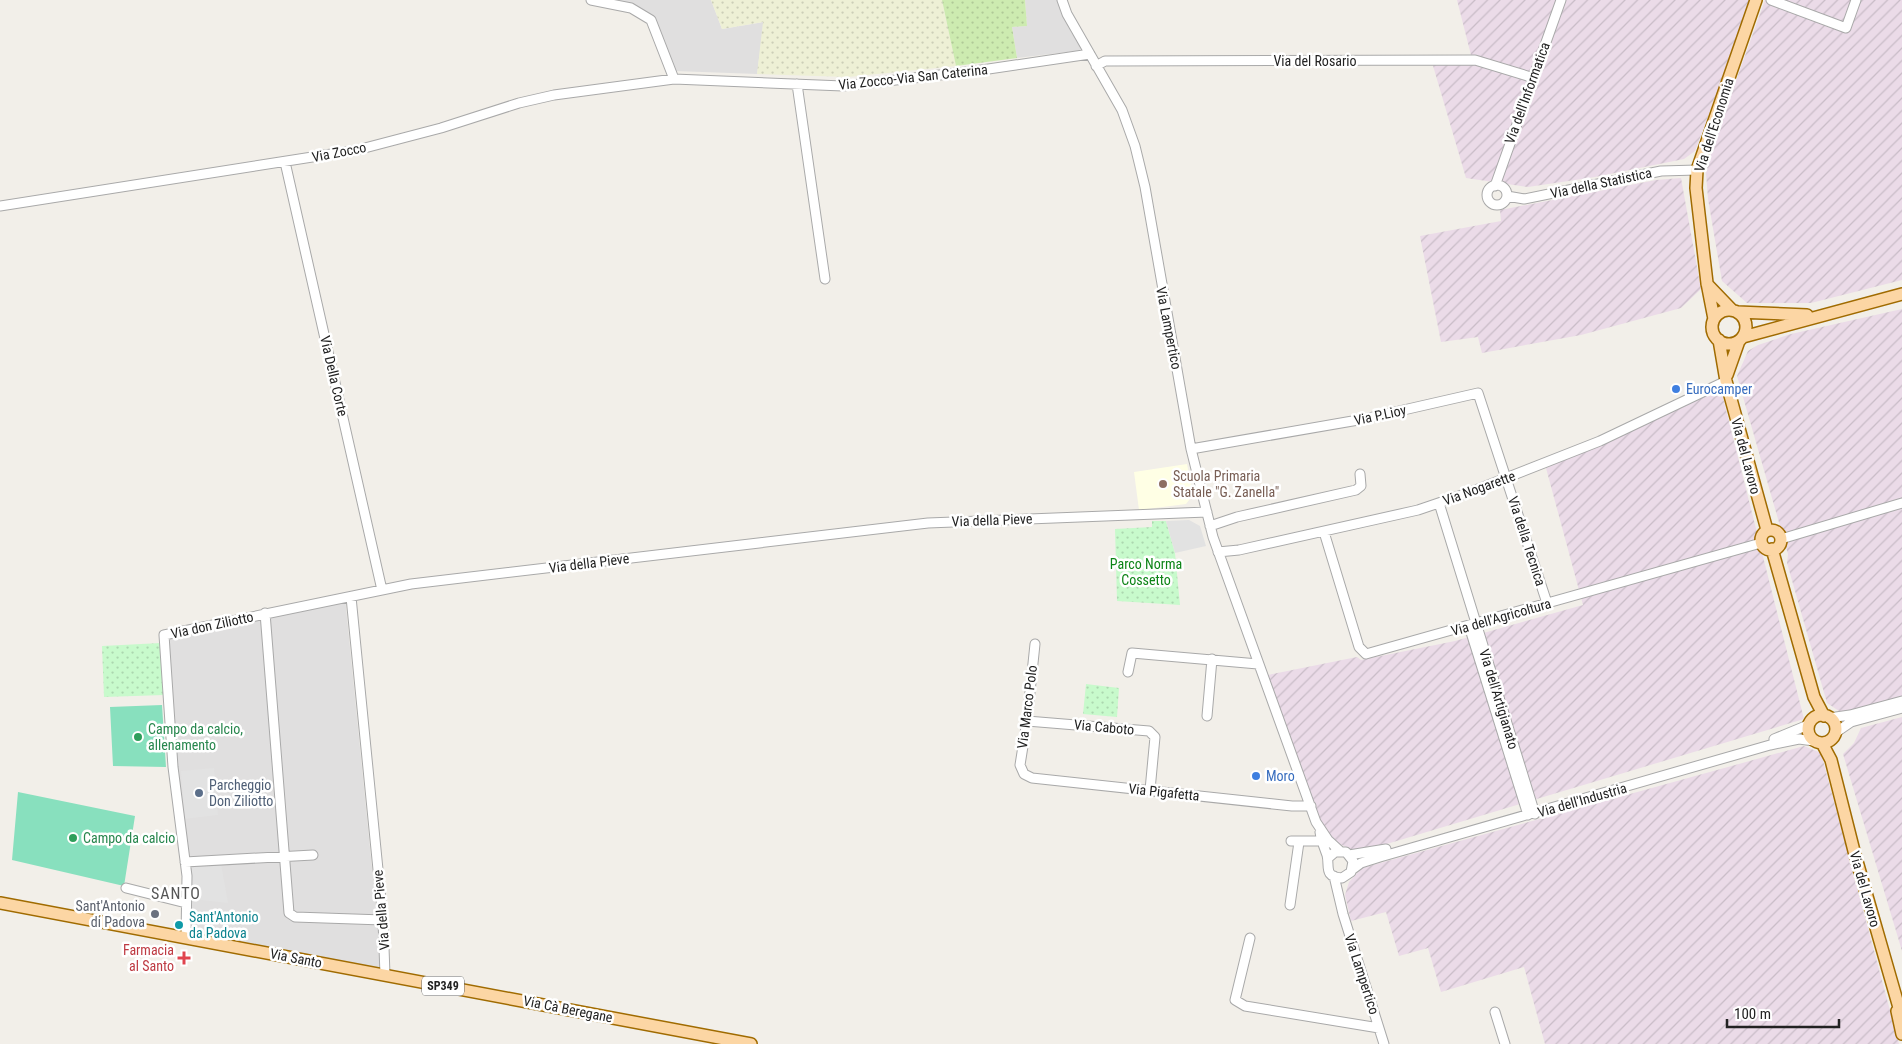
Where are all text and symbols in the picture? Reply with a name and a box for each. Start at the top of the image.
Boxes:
street label: Via dell'Informatica [1501,40,1553,146]
street label: Via del Rosario [1274,53,1356,69]
street label: Via Zocco-Via San Caterina [838,61,988,93]
street label: Via dell'Economia [1691,76,1737,174]
street label: Via Zocco [310,139,368,165]
street label: Via della Statistica [1549,164,1653,202]
street label: Via Lampertico [1153,285,1185,371]
street label: Via Della Corte [317,334,351,418]
place label: Eurocamper [1686,381,1752,397]
marker: Eurocamper [1670,383,1682,395]
street label: Via P.Lioy [1352,402,1408,428]
street label: Via del Lavoro [1728,416,1764,496]
street label: Via Nogarette [1441,467,1518,508]
place label: Scuola Primaria Statale "G. Zanella" [1173,468,1279,500]
marker: Scuola Primaria Statale "G. Zanella" [1157,478,1169,490]
street label: Via della Tecnica [1505,494,1549,588]
street label: Via della Pieve [951,511,1033,529]
street label: Via della Pieve [548,550,630,576]
park label: Parco Norma Cossetto [1110,556,1182,588]
street label: Via dell'Agricoltura [1449,595,1553,639]
street label: Via don Ziliotto [169,608,255,642]
street label: Via dell'Artigianato [1476,647,1522,751]
street label: Via Marco Polo [1014,664,1040,750]
street label: Via Caboto [1073,716,1135,738]
place label: Campo da calcio, allenamento [148,721,243,753]
marker: Campo da calcio, allenamento [132,731,144,743]
place label: Moro [1266,768,1295,784]
marker: Moro [1250,770,1262,782]
place label: Parcheggio Don Ziliotto [209,777,273,809]
street label: Via Pigafetta [1128,780,1200,804]
street label: Via dell'Industria [1536,780,1628,820]
marker: Parcheggio Don Ziliotto [193,787,205,799]
place label: Campo da calcio [83,830,175,846]
marker: Campo da calcio [67,832,79,844]
street label: Via del Lavoro [1847,849,1883,929]
street label: Via della Pieve [369,869,392,951]
district label: SANTO [151,884,201,903]
place label: Sant'Antonio di Padova [76,898,145,930]
marker: Sant'Antonio di Padova [149,908,161,920]
place label: Sant'Antonio da Padova [189,909,258,941]
marker: Sant'Antonio da Padova [173,919,185,931]
street label: Via Lampertico [1341,932,1383,1016]
place label: Farmacia al Santo [123,942,174,974]
street label: Via Santo [269,945,323,971]
marker: Farmacia al Santo [178,952,190,964]
road number: SP349 [422,976,464,996]
street label: Via Cà Beregane [522,992,614,1026]
scale bar [1727,996,1840,1028]
text: 100 m [1734,1005,1771,1023]

